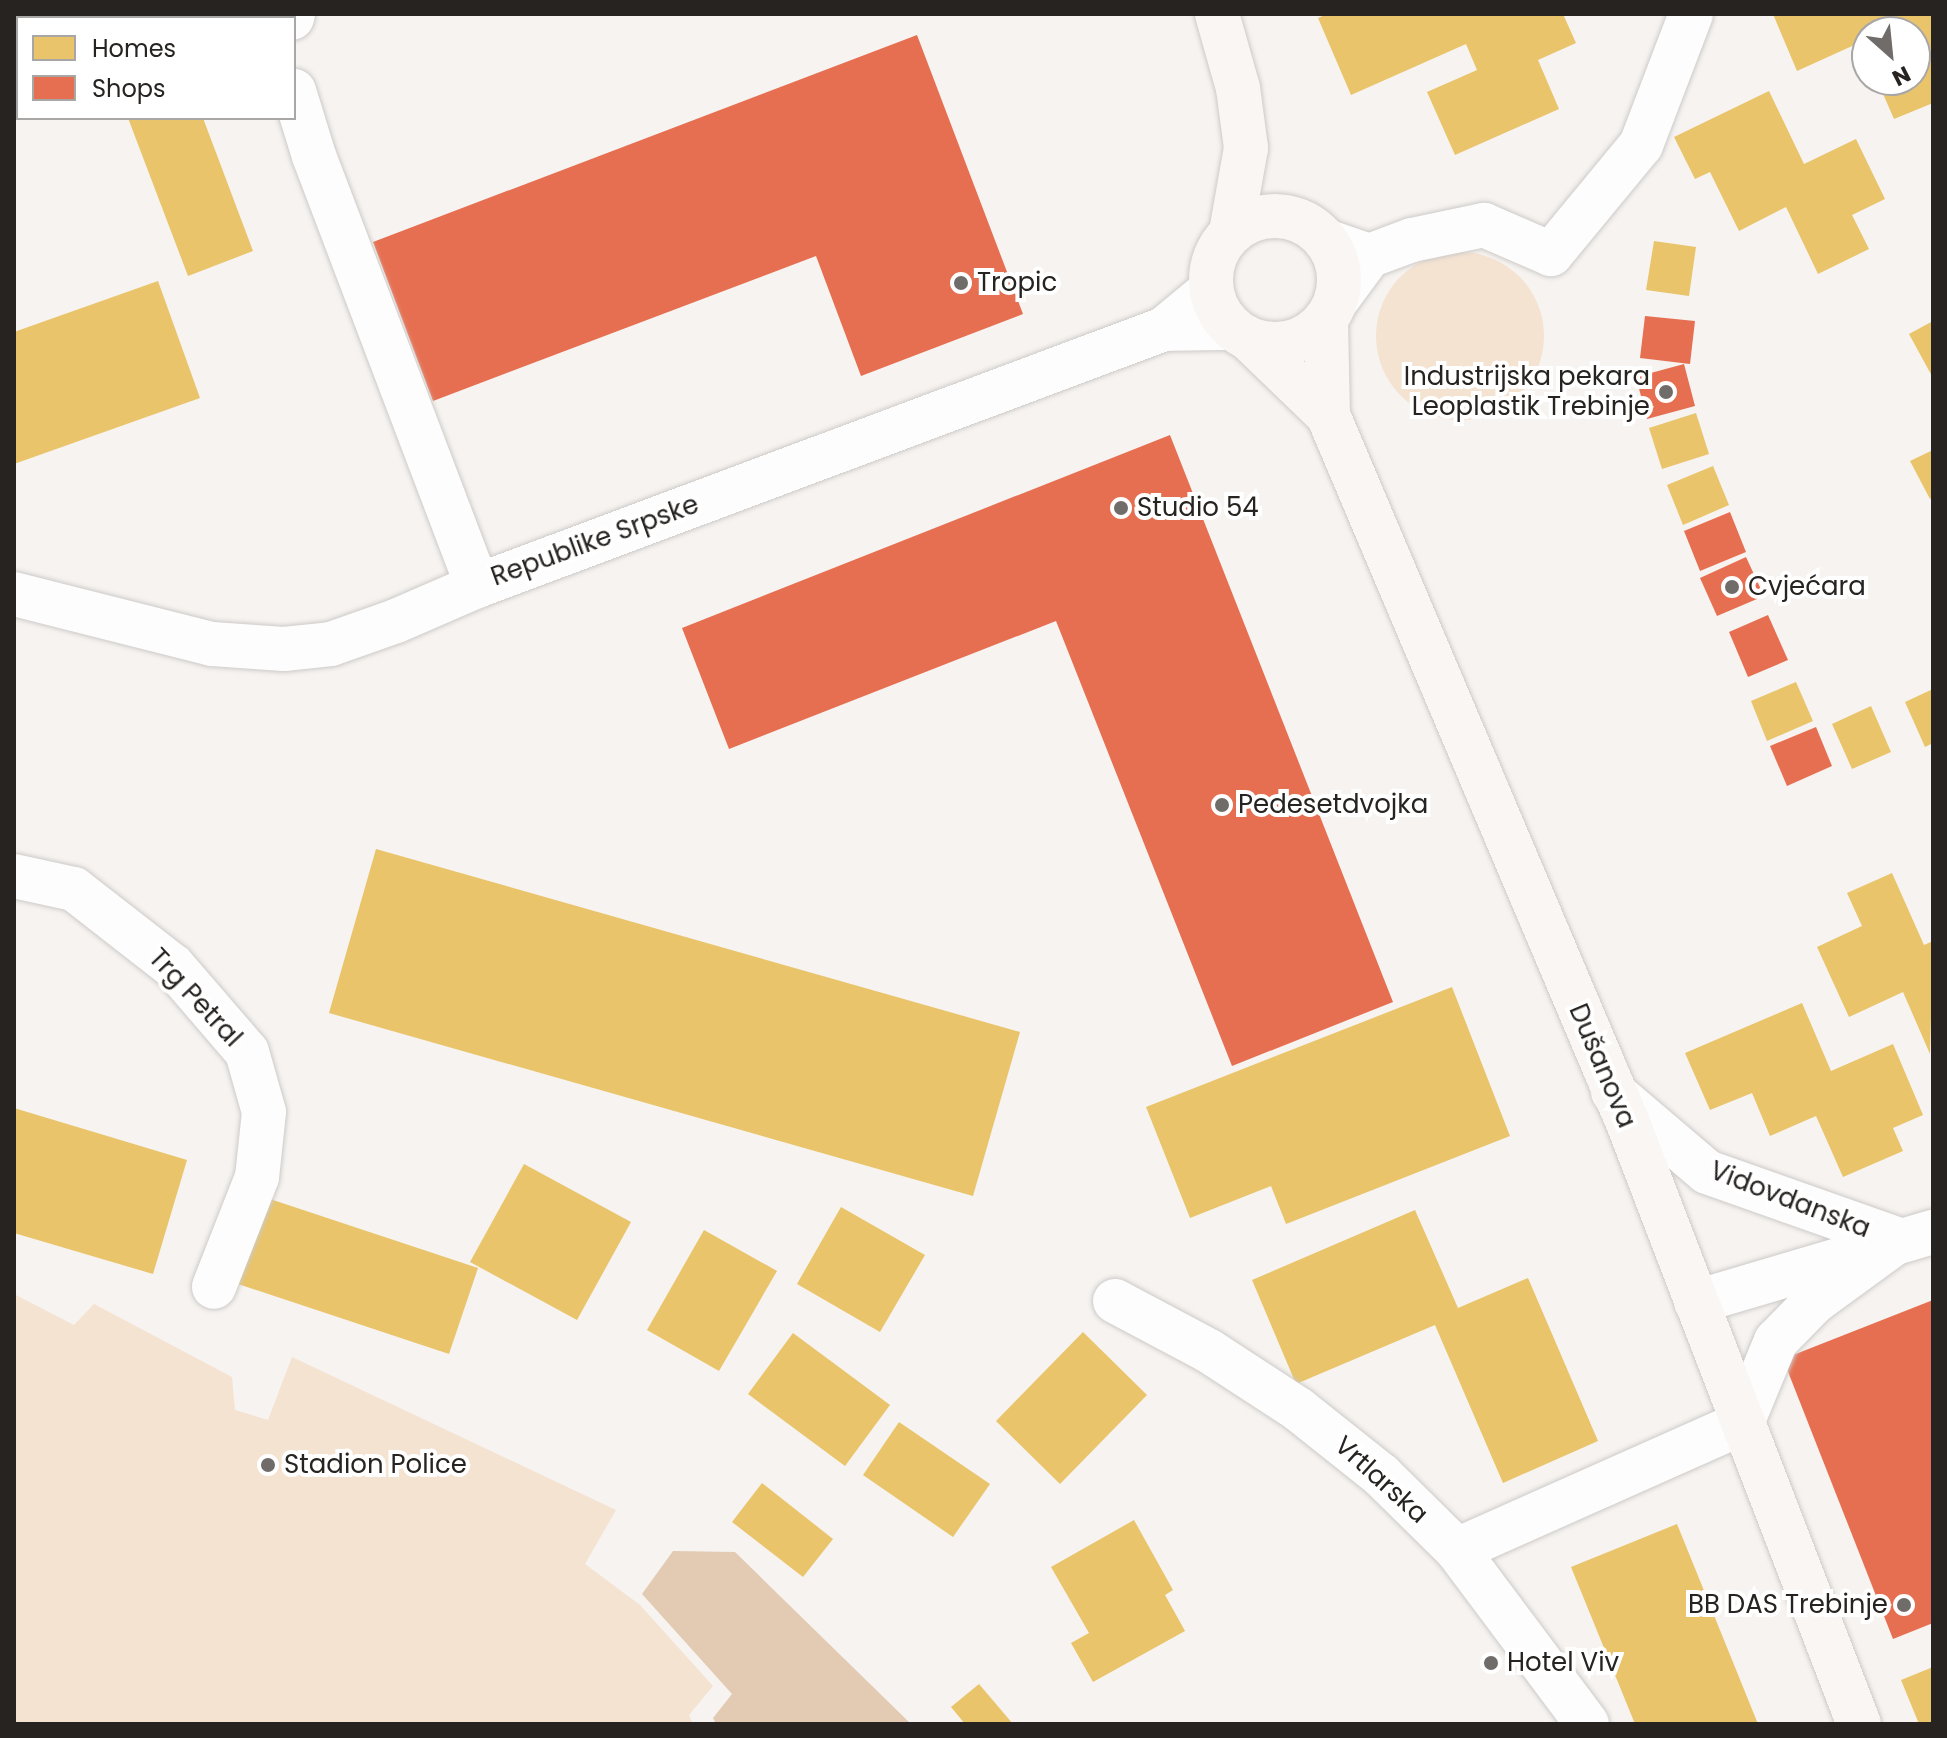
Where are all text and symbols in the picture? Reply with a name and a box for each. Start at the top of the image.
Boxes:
legend [16,16,296,120]
north arrow [1851,16,1931,96]
text: Homes [92,32,176,65]
text: N [1887,58,1916,94]
text: Shops [92,72,166,105]
place label: Tropic [977,267,1057,299]
marker: Tropic [952,274,970,292]
place label: Industrijska pekara Leoplastik Trebinje [1404,361,1650,422]
marker: Industrijska pekara Leoplastik Trebinje [1657,383,1675,401]
street label: Republike Srpske [487,489,703,593]
place label: Studio 54 [1137,492,1259,524]
marker: Studio 54 [1112,499,1130,517]
place label: Cvjećara [1748,571,1866,603]
marker: Cvjećara [1723,578,1741,596]
place label: Pedesetdvojka [1238,789,1428,821]
marker: Pedesetdvojka [1213,796,1231,814]
street label: Trg Petral [142,943,248,1053]
street label: Dušanova [1562,999,1642,1133]
street label: Vidovdanska [1705,1155,1875,1245]
street label: Vrtlarska [1328,1430,1434,1530]
place label: Stadion Police [284,1449,467,1481]
marker: Stadion Police [259,1456,277,1474]
place label: BB DAS Trebinje [1688,1589,1888,1621]
marker: BB DAS Trebinje [1895,1596,1913,1614]
place label: Hotel Viv [1507,1647,1619,1679]
marker: Hotel Viv [1482,1654,1500,1672]

